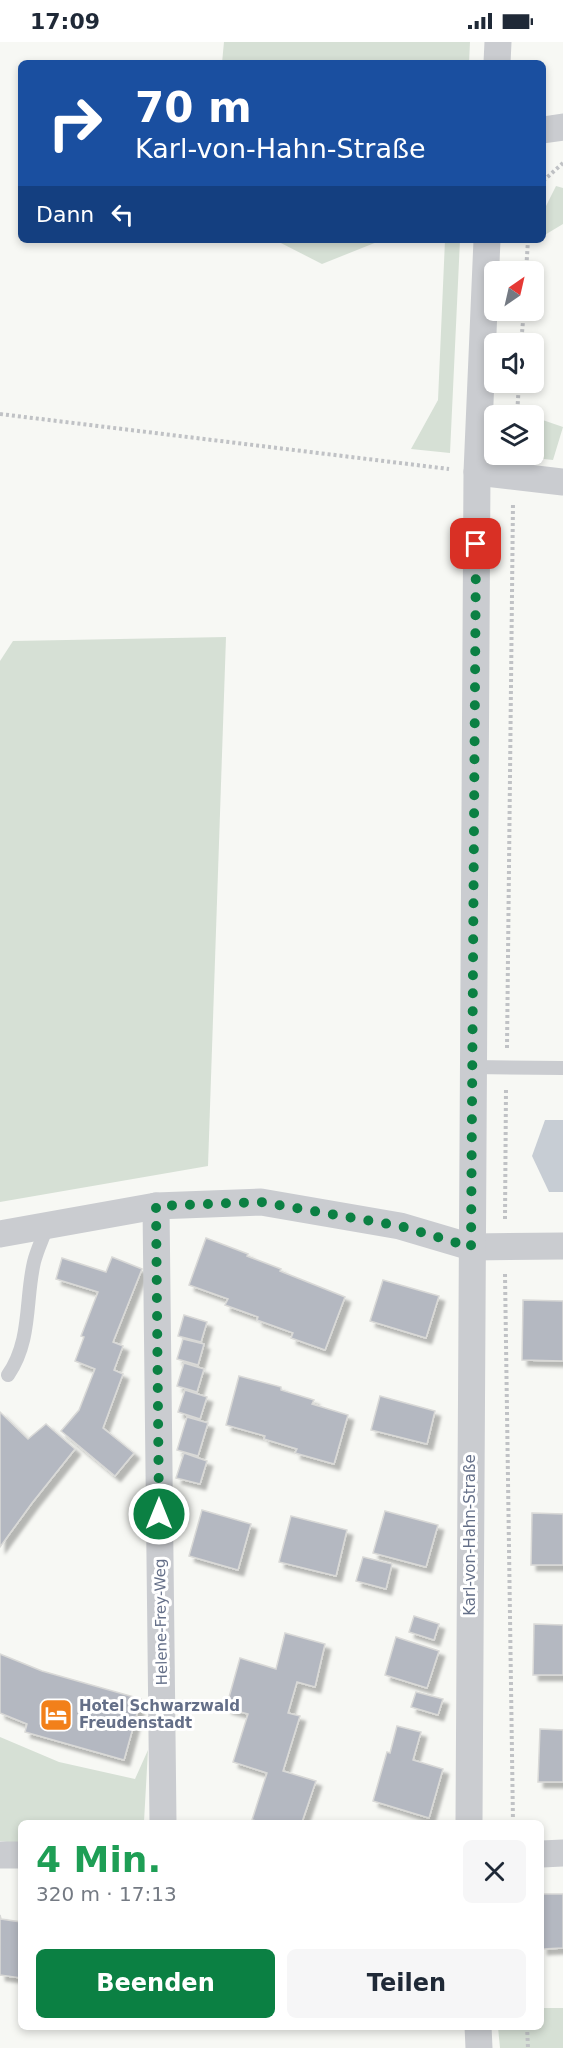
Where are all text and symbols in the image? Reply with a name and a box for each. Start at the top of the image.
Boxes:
text: 17:09 [30,9,100,34]
text: 70 m [135,83,252,132]
icon: right [36,84,114,162]
text: Karl-von-Hahn-Straße [135,133,426,164]
icon: left [106,198,139,231]
text: Dann [36,202,94,227]
north arrow [484,261,544,321]
map controls [484,261,544,465]
button: sound [484,333,544,393]
button: layers [484,405,544,465]
pin [450,518,501,569]
icon: arrive [459,527,492,560]
street label: Karl-von-Hahn-Straße [461,1454,479,1616]
position arrow [127,1482,191,1546]
street label: Helene-Frey-Weg [151,1558,171,1686]
hotel icon: Hotel Schwarzwald Freudenstadt [38,1697,74,1733]
place label: Hotel Schwarzwald Freudenstadt [79,1697,240,1732]
text: 4 Min. [36,1839,161,1880]
button: close [463,1840,526,1903]
text: 320 m · 17:13 [36,1882,177,1906]
button: Beenden [36,1949,275,2018]
button: Teilen [287,1949,526,2018]

